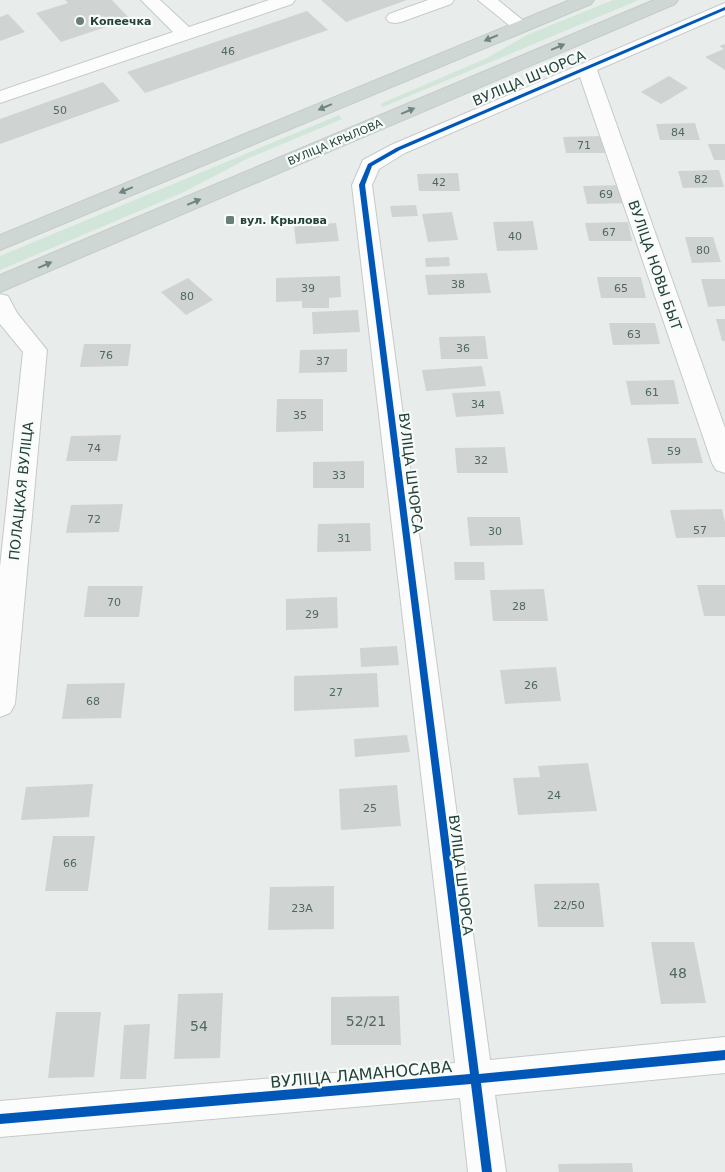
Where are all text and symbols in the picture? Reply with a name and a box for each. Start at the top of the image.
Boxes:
marker: Копеечка [74,15,86,27]
place label: Копеечка [90,15,152,28]
one-way arrow [483,34,498,42]
one-way arrow [551,43,565,51]
house number: 46 [221,45,235,58]
street label: ВУЛІЦА ШЧОРСА [470,47,588,109]
house number: 50 [53,104,67,117]
one-way arrow [318,104,332,112]
one-way arrow [401,106,415,114]
street label: ВУЛІЦА КРЫЛОВА [286,116,385,168]
house number: 84 [671,126,685,139]
house number: 71 [577,139,591,152]
house number: 82 [694,173,708,186]
house number: 42 [432,176,446,189]
one-way arrow [119,187,133,195]
house number: 69 [599,188,613,201]
one-way arrow [187,197,201,205]
street label: ВУЛІЦА НОВЫ БЫТ [625,198,685,332]
marker: вул. Крылова [224,214,236,226]
place label: вул. Крылова [240,214,327,227]
house number: 67 [602,226,616,239]
house number: 40 [508,230,522,243]
house number: 80 [696,244,710,257]
one-way arrow [38,261,52,269]
house number: 38 [451,278,465,291]
house number: 39 [301,282,315,295]
house number: 65 [614,282,628,295]
house number: 80 [180,290,194,303]
house number: 63 [627,328,641,341]
house number: 36 [456,342,470,355]
house number: 76 [99,349,113,362]
house number: 37 [316,355,330,368]
house number: 61 [645,386,659,399]
house number: 34 [471,398,485,411]
house number: 35 [293,409,307,422]
street label: ВУЛІЦА ШЧОРСА [396,412,426,534]
street label: ПОЛАЦКАЯ ВУЛІЦА [6,420,36,561]
house number: 74 [87,442,101,455]
house number: 59 [667,445,681,458]
house number: 32 [474,454,488,467]
house number: 33 [332,469,346,482]
house number: 72 [87,513,101,526]
house number: 57 [693,524,707,537]
house number: 30 [488,525,502,538]
house number: 31 [337,532,351,545]
house number: 70 [107,596,121,609]
house number: 28 [512,600,526,613]
house number: 29 [305,608,319,621]
house number: 26 [524,679,538,692]
house number: 27 [329,686,343,699]
house number: 68 [86,695,100,708]
house number: 24 [547,789,561,802]
house number: 25 [363,802,377,815]
street label: ВУЛІЦА ШЧОРСА [446,814,476,936]
house number: 66 [63,857,77,870]
house number: 22/50 [553,899,585,912]
house number: 23А [291,902,313,915]
house number: 48 [669,965,687,981]
house number: 52/21 [346,1013,386,1029]
house number: 54 [190,1018,208,1034]
street label: ВУЛІЦА ЛАМАНОСАВА [269,1057,453,1092]

